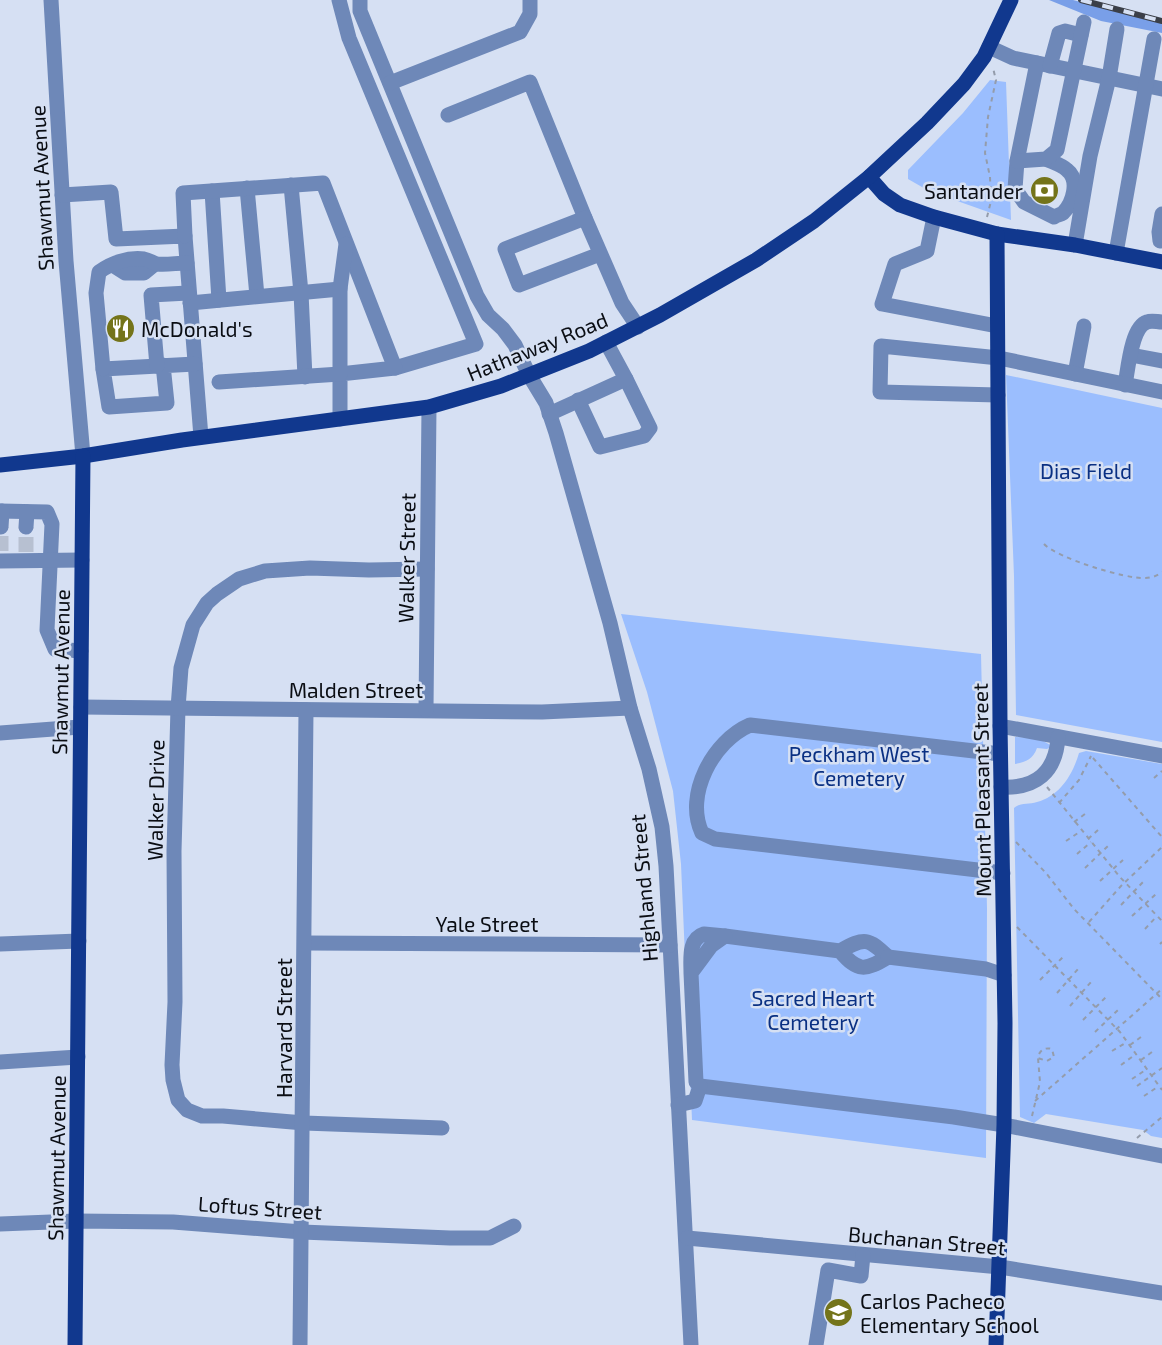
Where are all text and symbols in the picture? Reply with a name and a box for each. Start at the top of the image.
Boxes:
street label: Shawmut Avenue [24,105,58,271]
bank icon: Santander [1028,174,1060,206]
place label: Santander [924,178,1024,203]
street label: Hathaway Road [463,306,611,386]
restaurant icon: McDonald's [104,312,136,344]
place label: McDonald's [141,316,253,341]
park label: Dias Field [1040,458,1132,483]
street label: Walker Street [392,493,420,623]
street label: Shawmut Avenue [46,589,74,755]
street label: Malden Street [289,677,423,702]
street label: Mount Pleasant Street [967,683,995,897]
street label: Walker Drive [141,739,169,861]
park label: Peckham West Cemetery [789,741,929,790]
street label: Highland Street [624,813,662,963]
street label: Yale Street [436,911,538,936]
street label: Harvard Street [271,958,296,1098]
park label: Sacred Heart Cemetery [752,985,874,1034]
street label: Shawmut Avenue [42,1075,70,1241]
street label: Loftus Street [197,1190,323,1224]
street label: Buchanan Street [847,1221,1007,1259]
place label: Carlos Pacheco Elementary School [860,1288,1040,1337]
school or university icon: Carlos Pacheco Elementary School [823,1296,855,1328]

